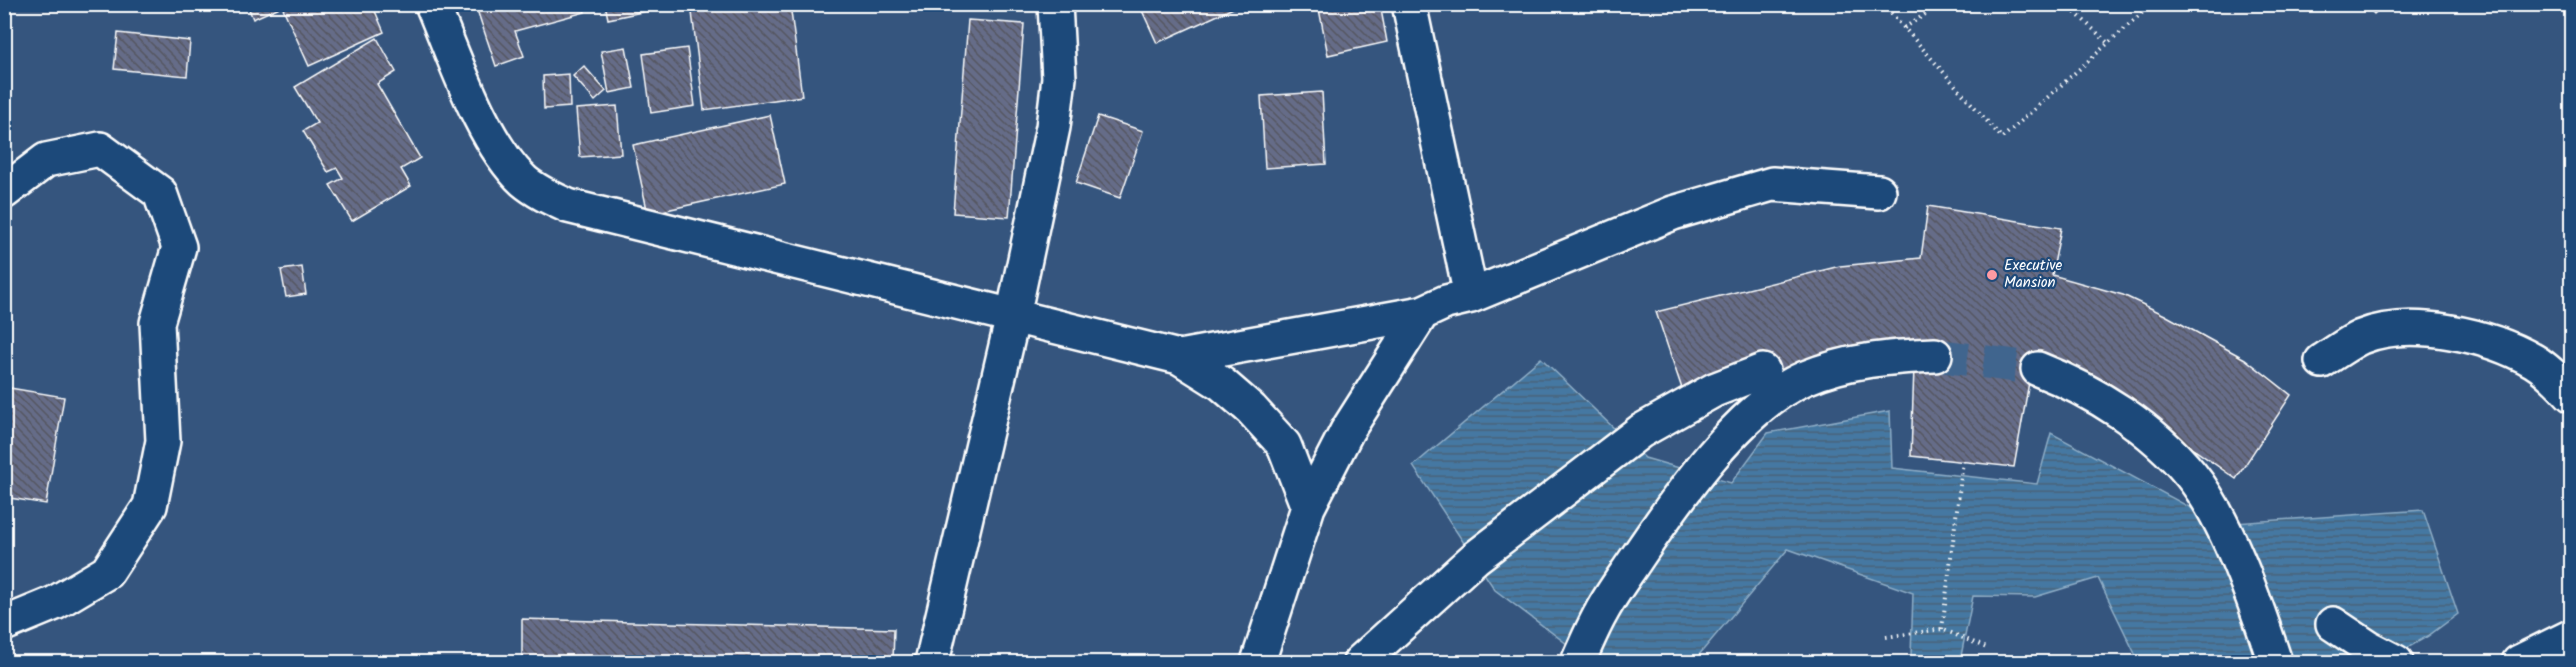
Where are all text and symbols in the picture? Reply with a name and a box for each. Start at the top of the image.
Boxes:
place label: Executive Mansion [2004,254,2063,295]
marker: Executive Mansion [1985,268,1999,282]

